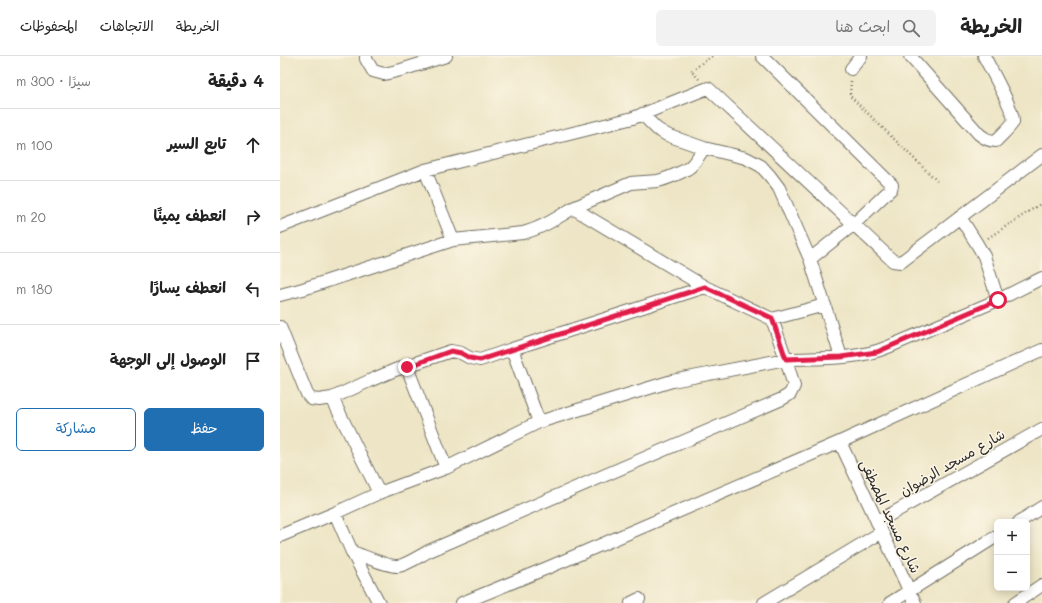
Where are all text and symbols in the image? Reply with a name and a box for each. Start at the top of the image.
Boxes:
search box [656,10,936,46]
text: الخريطة [960,13,1022,38]
text: المحفوظات [20,16,78,35]
text: الاتجاهات [100,16,154,35]
text: الخريطة [176,16,219,35]
text: ابحث هنا [835,16,890,36]
icon: search [900,17,922,39]
text: 4 دقيقة [208,69,264,91]
text: سيرًا · 300 m [16,72,91,89]
text: تابع السير [167,133,226,153]
icon: ahead [242,134,264,156]
text: 100 m [16,136,52,153]
text: انعطف يمينًا [154,205,226,225]
icon: right [242,206,264,228]
text: 20 m [16,208,46,225]
text: انعطف يسارًا [150,277,226,297]
icon: left [242,278,264,300]
text: 180 m [16,280,52,297]
route start [989,291,1007,309]
text: الوصول إلى الوجهة [110,349,226,369]
icon: arrive [242,350,264,372]
route end [398,358,416,376]
button: مشاركة [16,408,136,451]
button: حفظ [144,408,264,451]
street label: شارع مسجد الرضوان [896,424,1009,501]
street label: شارع مسجد المصطفى [855,456,926,576]
map controls [994,519,1030,591]
button: + [994,519,1030,555]
button: − [994,555,1030,591]

